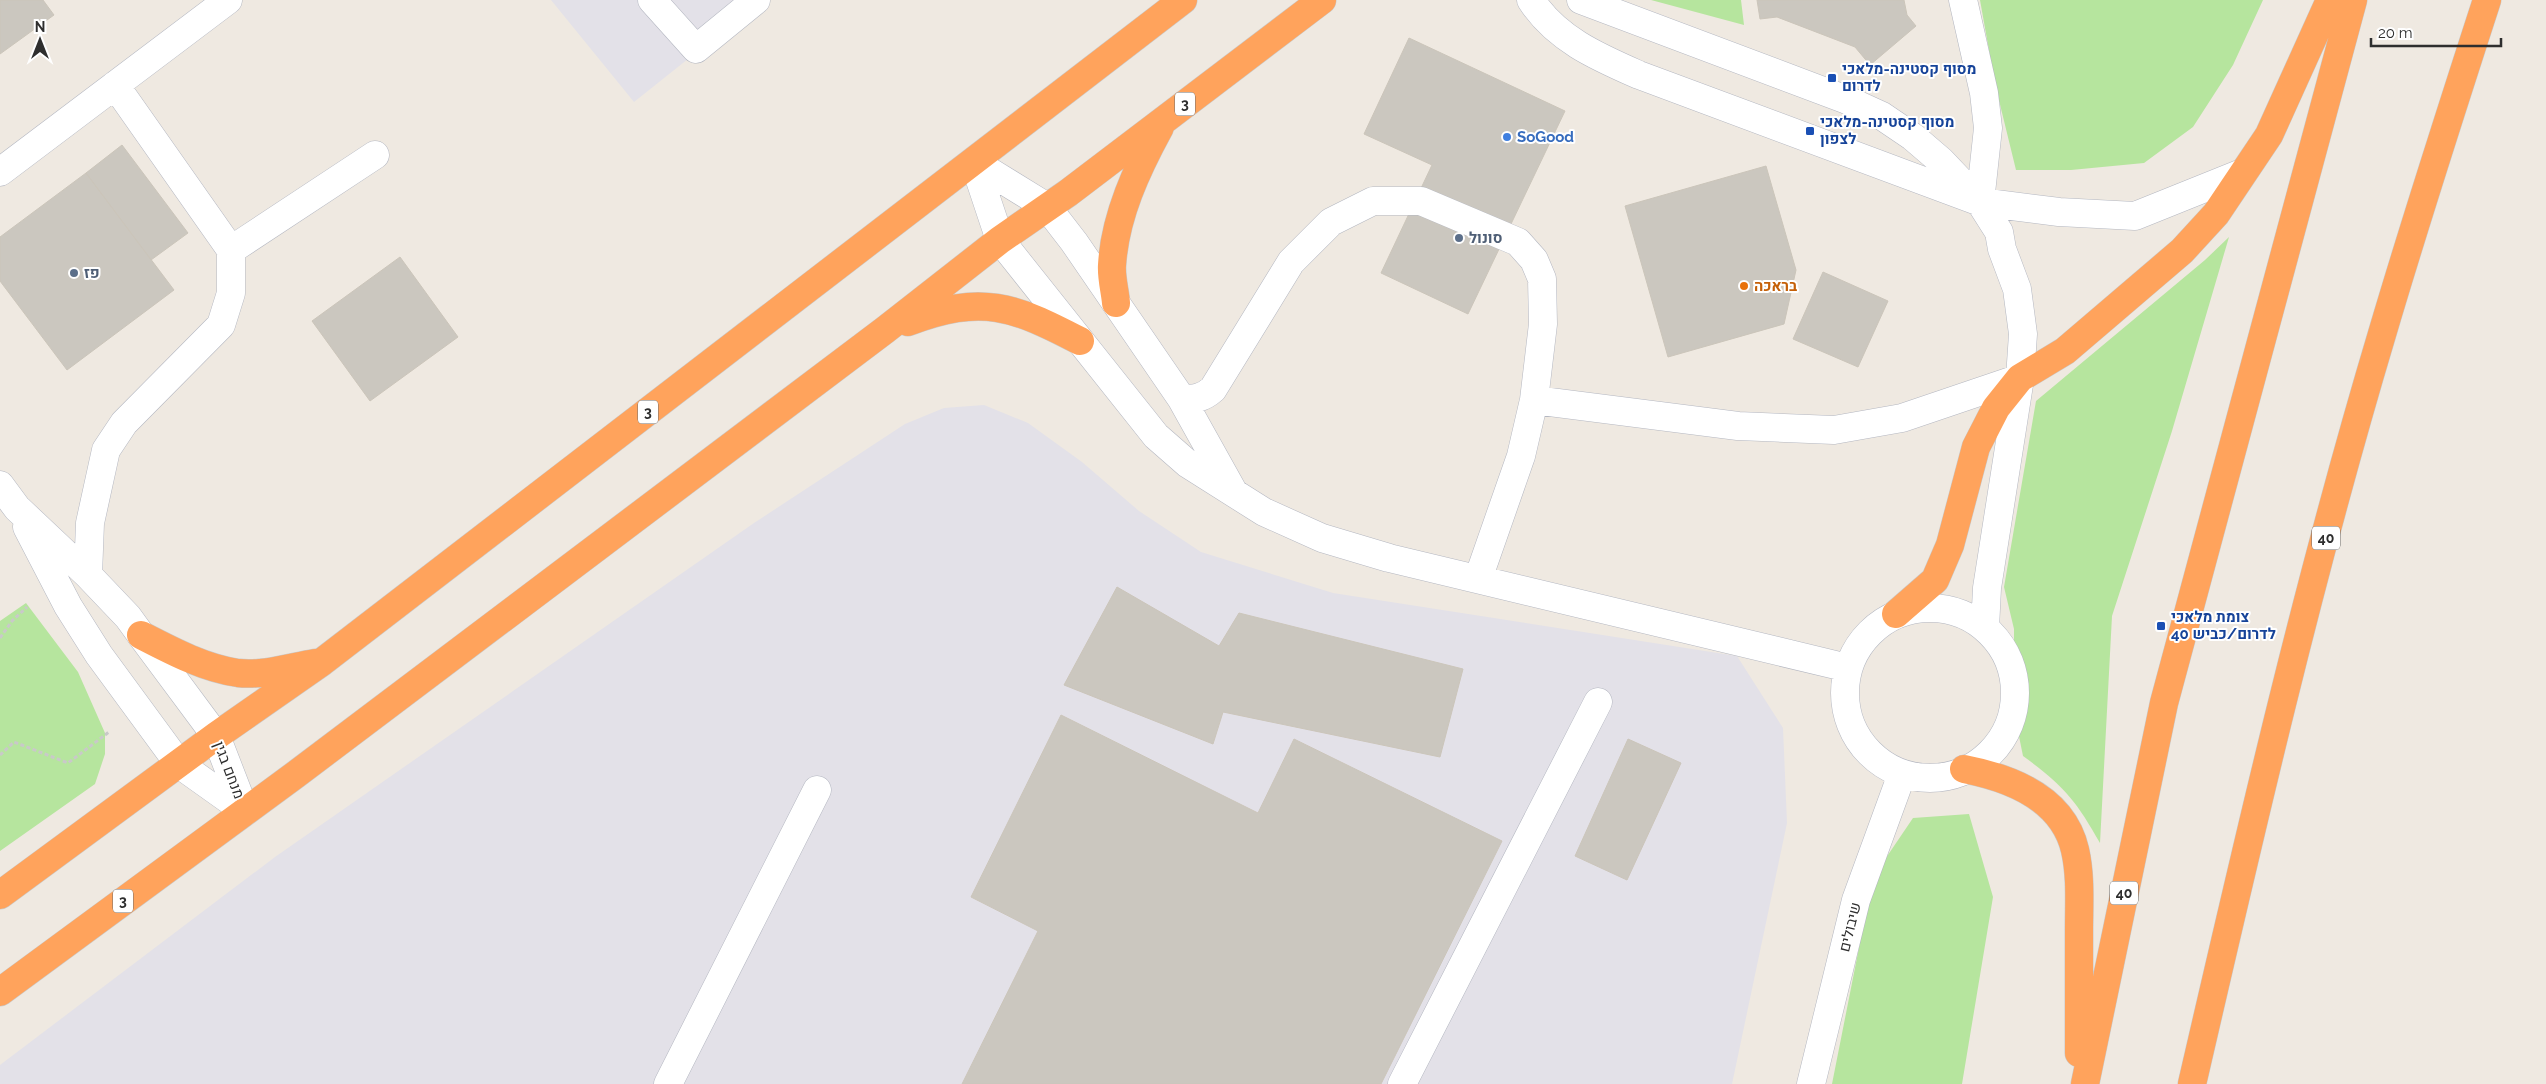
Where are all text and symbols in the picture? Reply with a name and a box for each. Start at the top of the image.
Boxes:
north arrow [15,15,65,65]
scale bar [2371,15,2501,47]
text: N [35,19,45,35]
text: 20 m [2378,24,2413,42]
place label: מסוף קסטינה-מלאכי לדרום [1842,60,1976,95]
marker: מסוף קסטינה-מלאכי לדרום [1826,72,1838,84]
road number: 3 [1175,92,1195,116]
place label: מסוף קסטינה-מלאכי לצפון [1820,113,1954,148]
marker: מסוף קסטינה-מלאכי לצפון [1804,125,1816,137]
place label: SoGood [1517,128,1574,146]
marker: SoGood [1501,131,1513,143]
place label: סונול [1469,229,1502,247]
marker: סונול [1453,232,1465,244]
place label: פז [84,264,100,282]
marker: פז [68,267,80,279]
place label: בראכה [1754,277,1797,295]
marker: בראכה [1738,280,1750,292]
road number: 3 [638,401,658,424]
road number: 40 [2312,526,2340,550]
place label: צומת מלאכי לדרום/כביש 40 [2171,608,2276,643]
marker: צומת מלאכי לדרום/כביש 40 [2155,620,2167,632]
street label: מנחם בגין [210,739,248,801]
road number: 40 [2110,881,2138,904]
road number: 3 [113,889,133,912]
street label: שיבולים [1835,900,1865,954]

